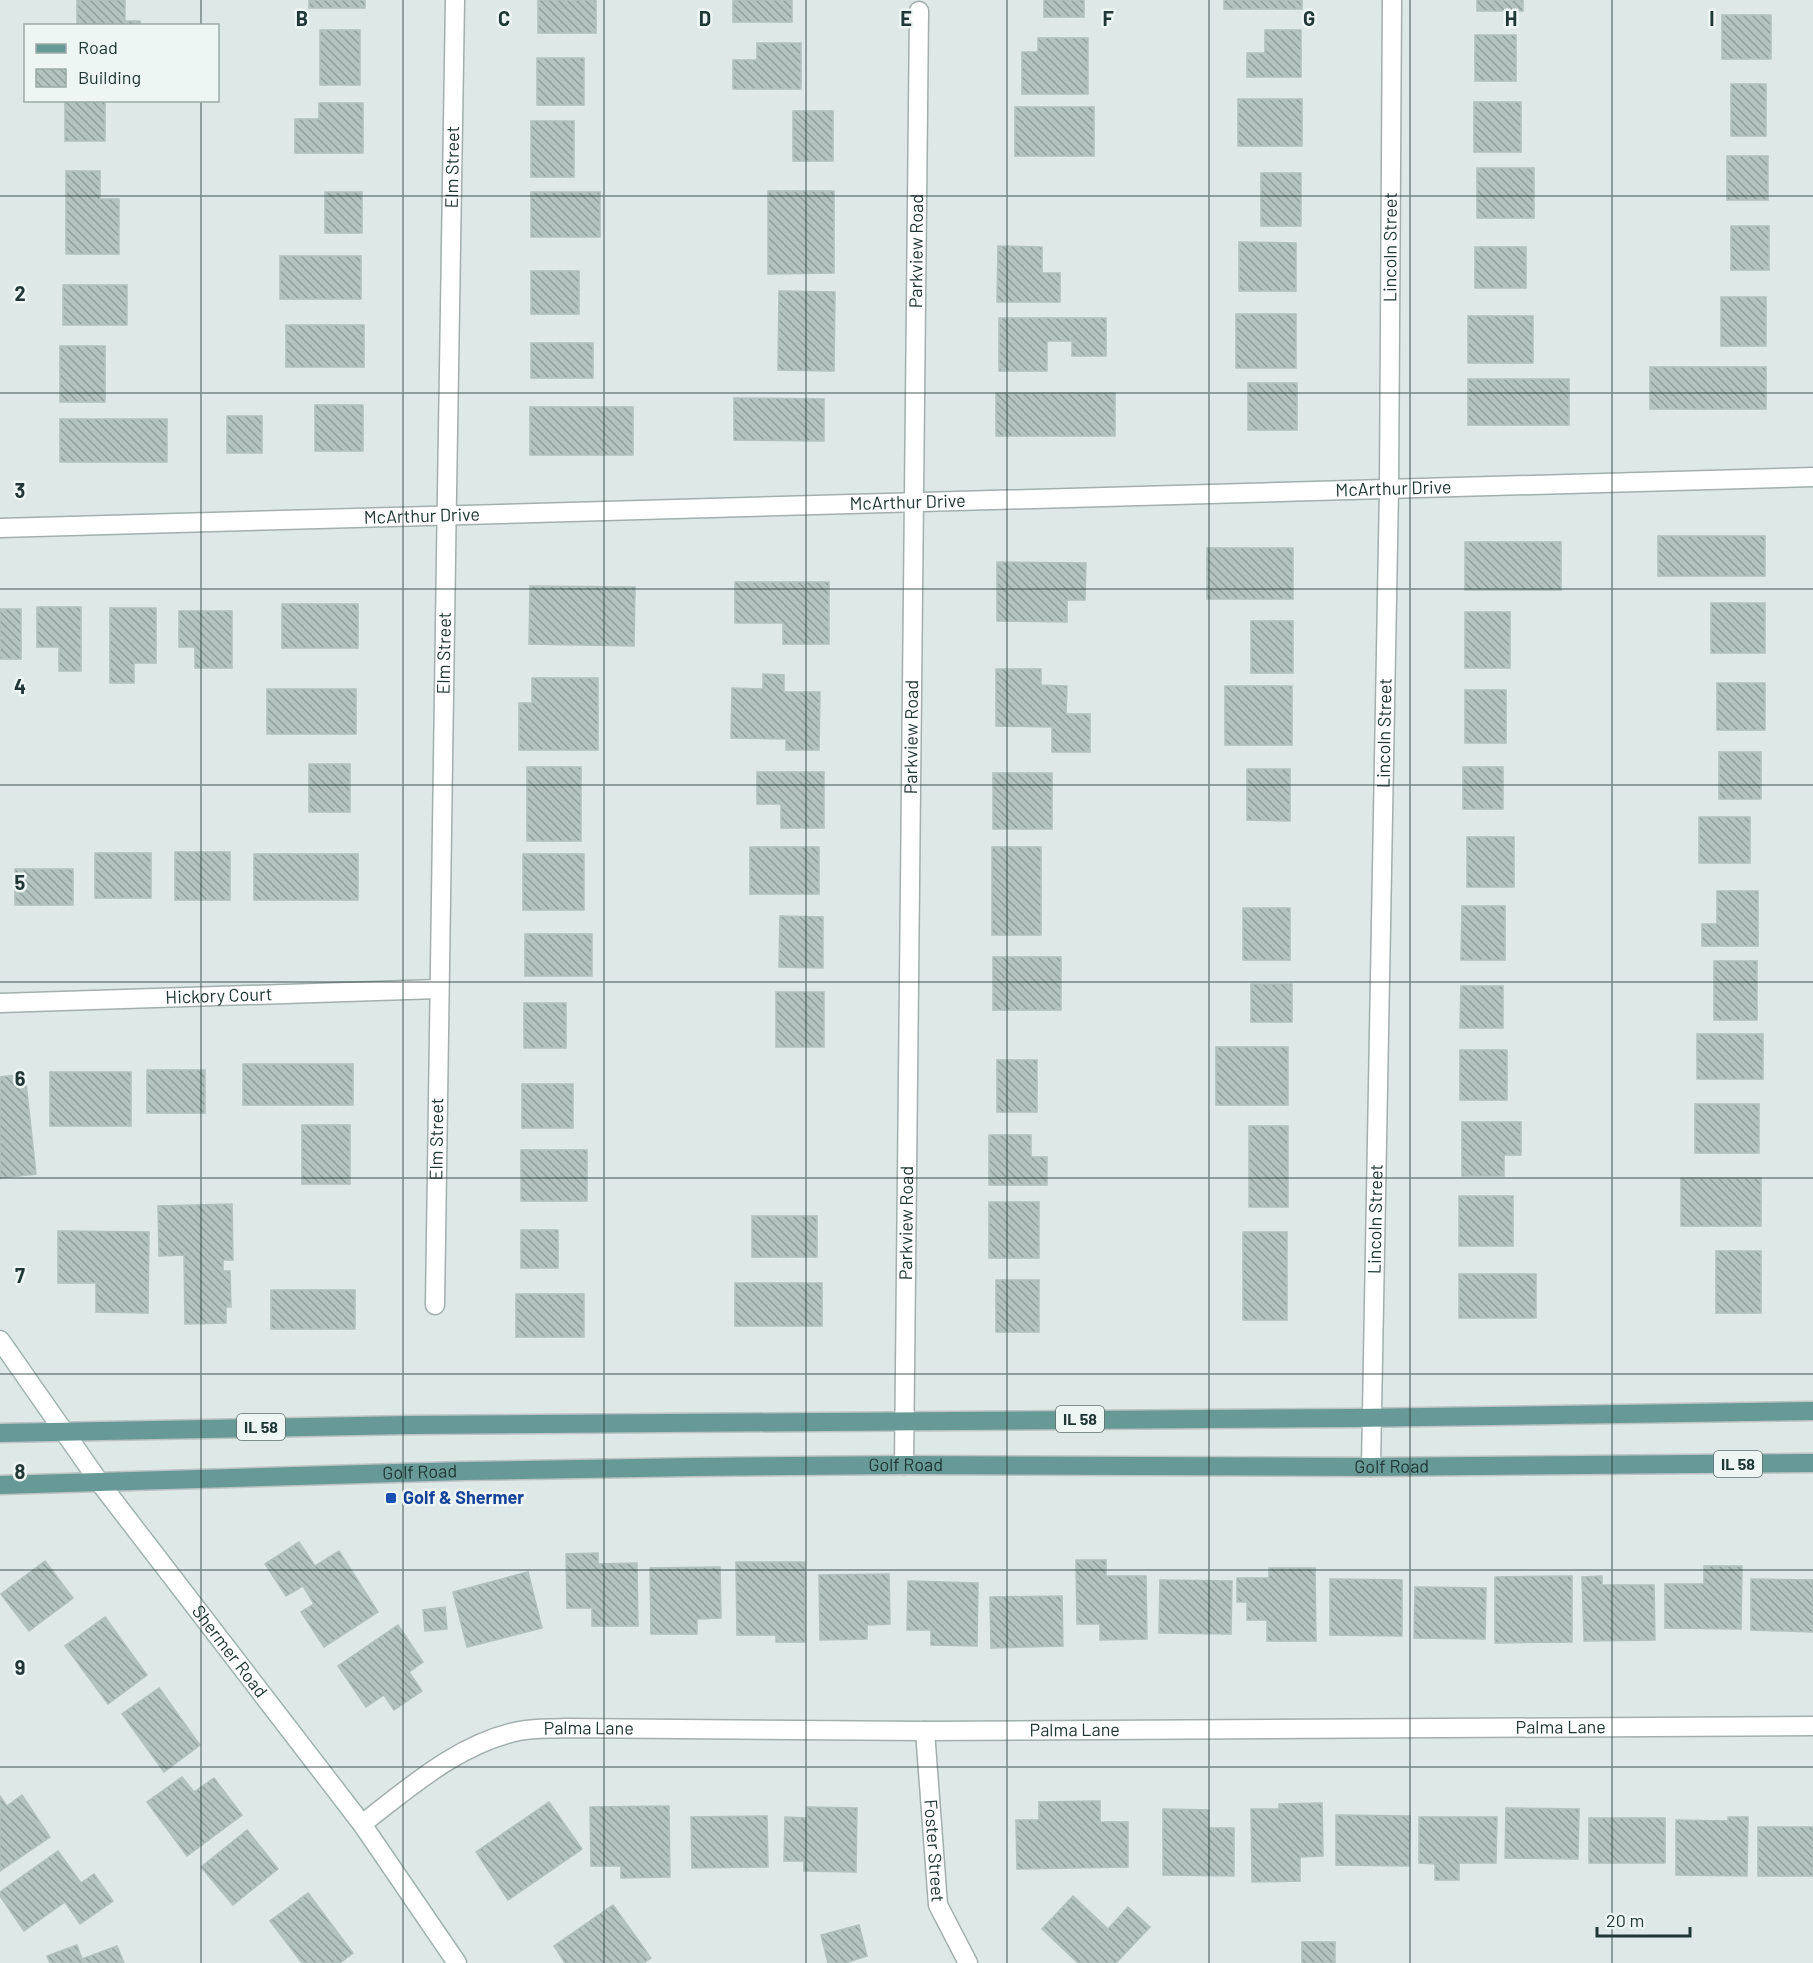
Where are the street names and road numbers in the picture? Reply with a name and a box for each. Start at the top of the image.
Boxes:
street label: Elm Street [440,126,463,209]
street label: Lincoln Street [1378,192,1401,302]
street label: Parkview Road [904,194,927,308]
street label: McArthur Drive [1335,475,1452,500]
street label: McArthur Drive [849,489,966,514]
street label: McArthur Drive [363,503,480,528]
street label: Elm Street [432,612,455,695]
street label: Lincoln Street [1371,678,1396,788]
street label: Parkview Road [899,680,922,794]
street label: Hickory Court [165,982,273,1008]
street label: Elm Street [424,1098,447,1180]
street label: Lincoln Street [1363,1164,1387,1274]
street label: Parkview Road [894,1166,917,1280]
road number: IL 58 [1056,1406,1104,1432]
road number: IL 58 [237,1414,285,1440]
road number: IL 58 [1714,1451,1762,1477]
street label: Golf Road [868,1453,943,1475]
street label: Golf Road [1354,1454,1429,1477]
street label: Golf Road [382,1459,458,1483]
street label: Shermer Road [188,1600,273,1701]
street label: Palma Lane [1515,1715,1606,1738]
street label: Palma Lane [543,1716,634,1739]
street label: Palma Lane [1029,1718,1120,1740]
street label: Foster Street [920,1798,950,1903]

